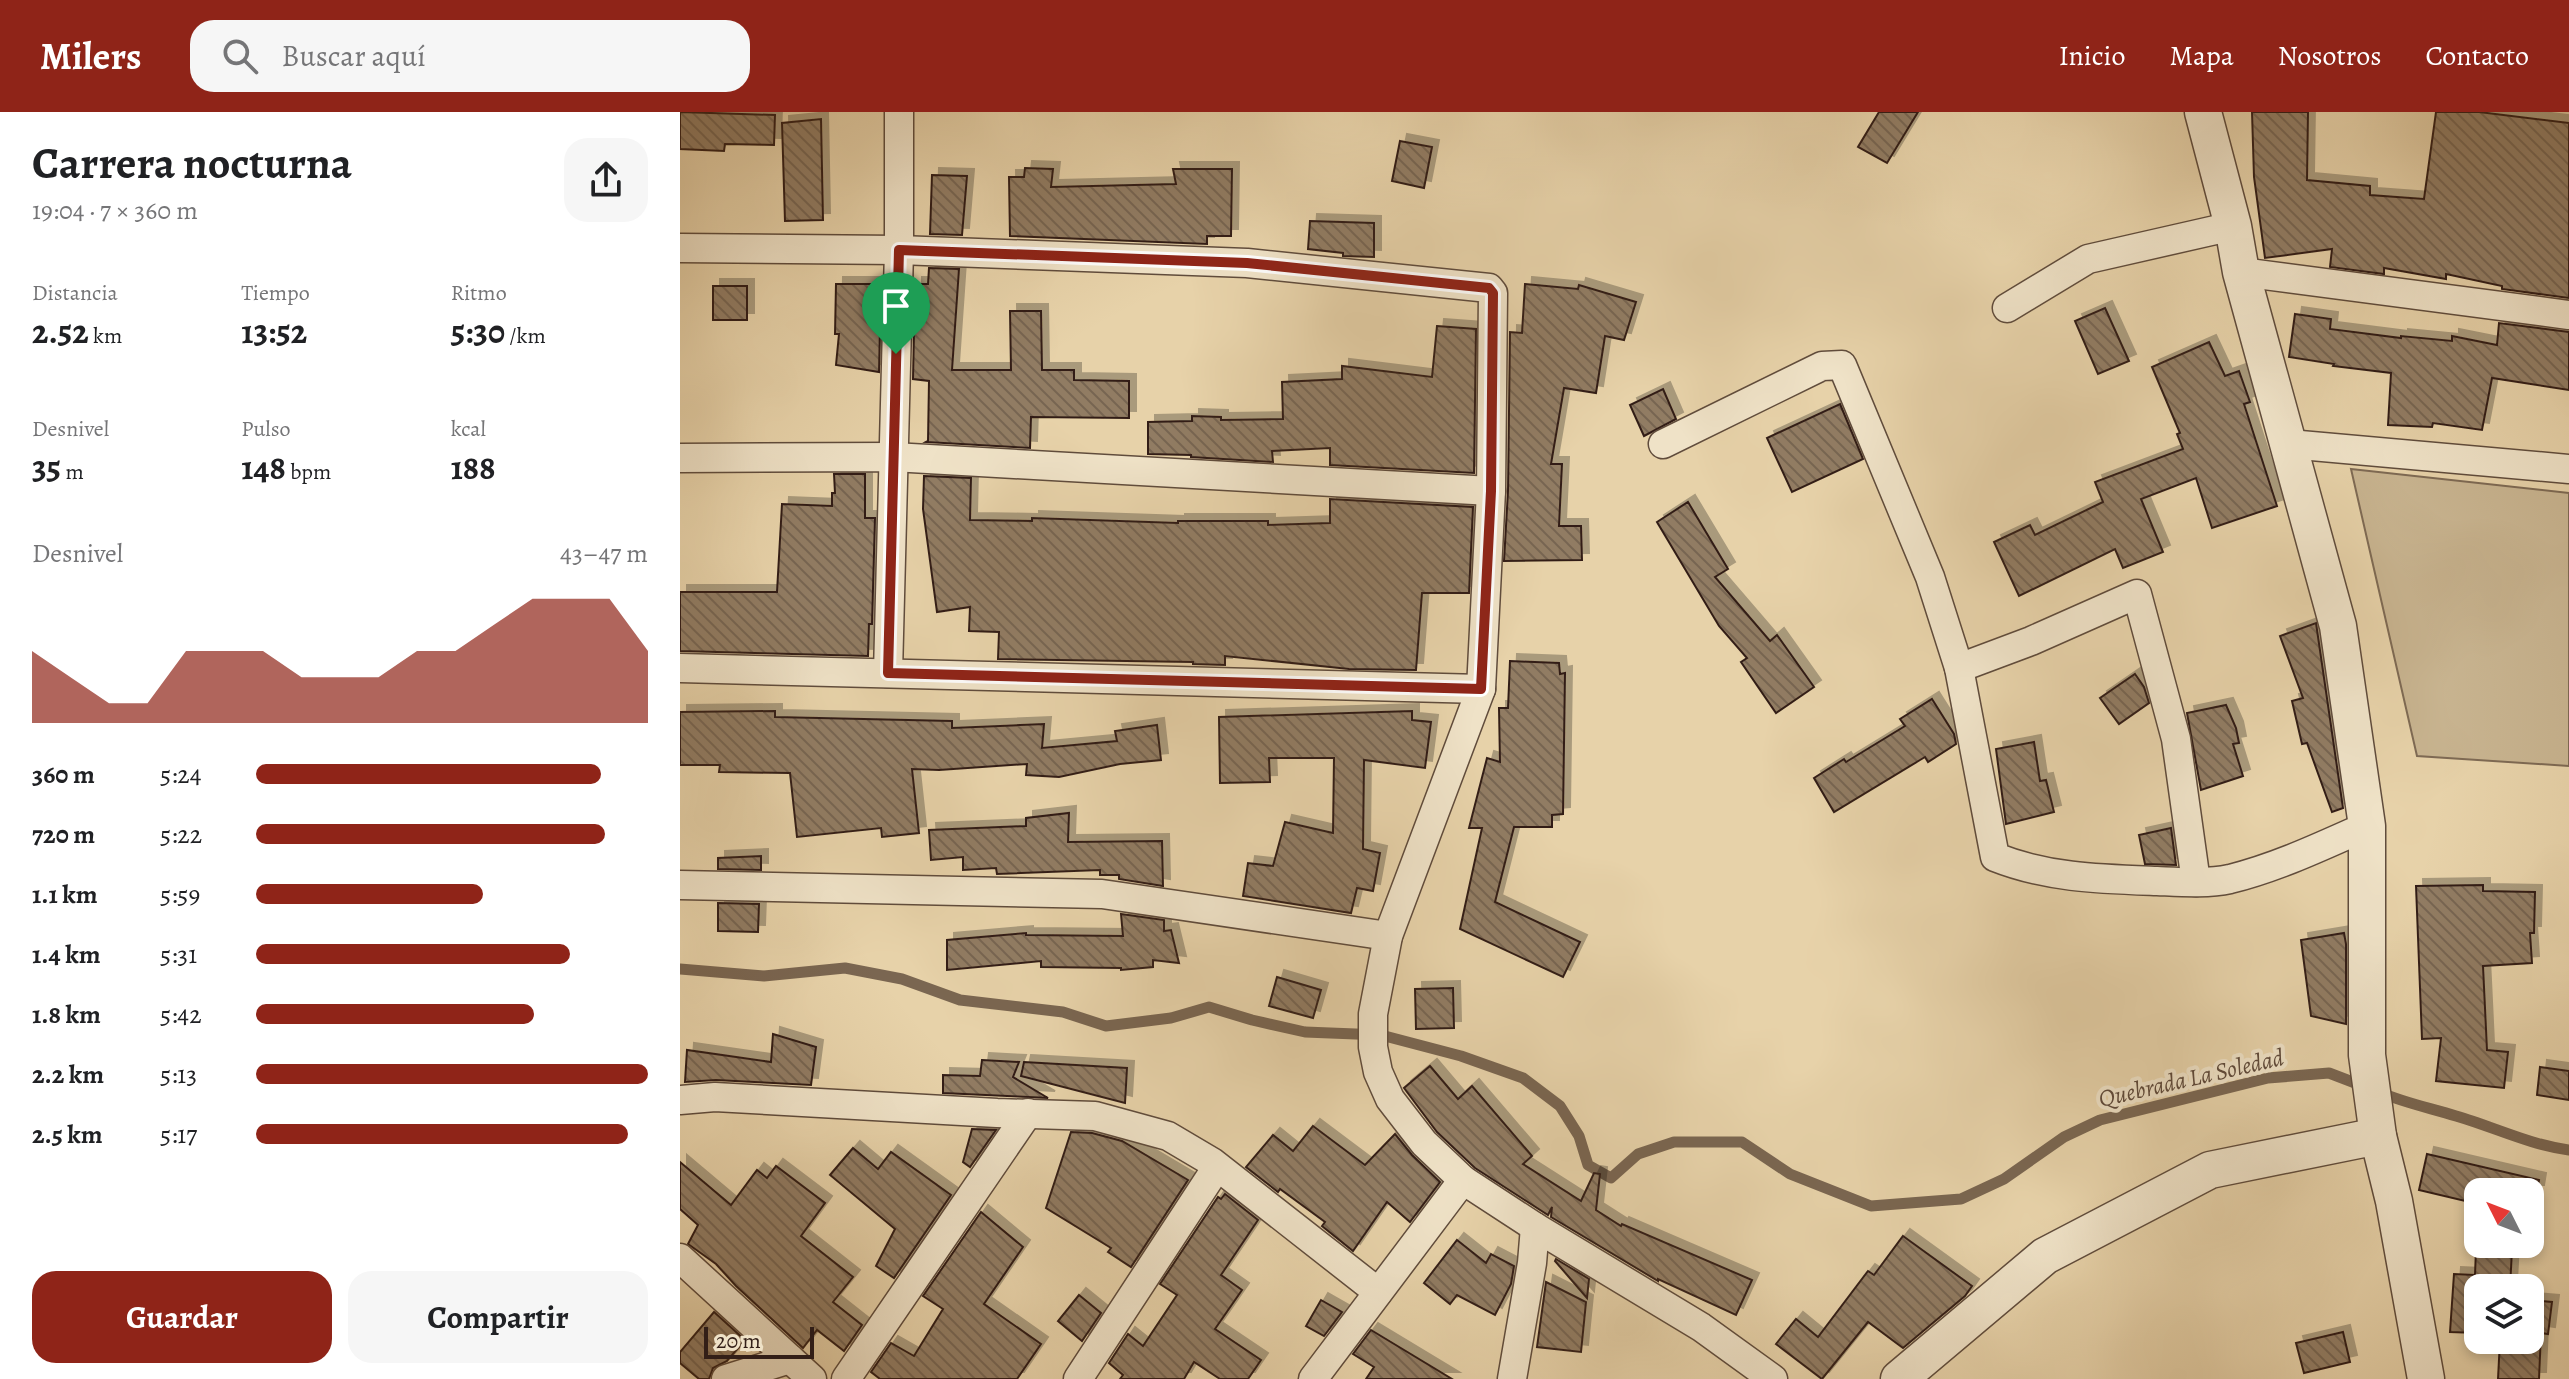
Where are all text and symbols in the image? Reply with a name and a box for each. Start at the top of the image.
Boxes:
search box [190,20,750,92]
text: Milers [40,30,142,82]
icon: search [218,34,262,78]
text: Buscar aquí [282,36,426,76]
text: Inicio [2059,37,2125,75]
text: Mapa [2169,37,2234,75]
text: Nosotros [2278,37,2381,75]
text: Contacto [2425,37,2529,75]
text: Carrera nocturna [32,133,352,193]
button: share [564,138,648,222]
text: 19:04 · 7 × 360 m [32,193,198,228]
pin [862,272,930,354]
text: Distancia [32,278,118,308]
text: Tiempo [241,278,310,308]
text: Ritmo [451,278,507,308]
icon: arrive [874,284,918,328]
text: 2.52 [32,308,89,355]
text: 13:52 [241,308,307,355]
text: 5:30 [451,308,505,355]
text: km [89,321,122,351]
text: /km [505,321,546,351]
text: Desnivel [32,414,109,444]
text: Pulso [241,414,291,444]
text: kcal [451,414,486,444]
text: 35 [32,444,61,491]
text: 148 [241,444,286,491]
text: 188 [451,444,495,491]
text: m [61,457,84,487]
text: bpm [286,457,331,487]
text: Desnivel [32,536,123,571]
text: 43–47 m [560,536,648,571]
text: 360 m [32,757,95,792]
text: 5:24 [160,757,202,792]
text: 720 m [32,817,95,852]
text: 5:22 [160,817,202,852]
text: 1.1 km [32,877,98,912]
text: 5:59 [160,877,200,912]
text: 1.4 km [32,937,100,972]
text: 5:31 [160,937,197,972]
text: 1.8 km [32,997,101,1032]
text: 5:42 [160,997,202,1032]
water label: Quebrada La Soledad [2095,1041,2287,1115]
text: 2.2 km [32,1057,104,1092]
text: 5:13 [160,1057,197,1092]
text: 2.5 km [32,1117,103,1152]
text: 5:17 [160,1117,197,1152]
north arrow [2464,1178,2544,1258]
map controls [2464,1178,2544,1354]
button: Guardar [32,1271,332,1363]
button: Compartir [348,1271,648,1363]
button: layers [2464,1274,2544,1354]
scale bar [704,1323,814,1359]
text: 20 m [716,1326,761,1356]

